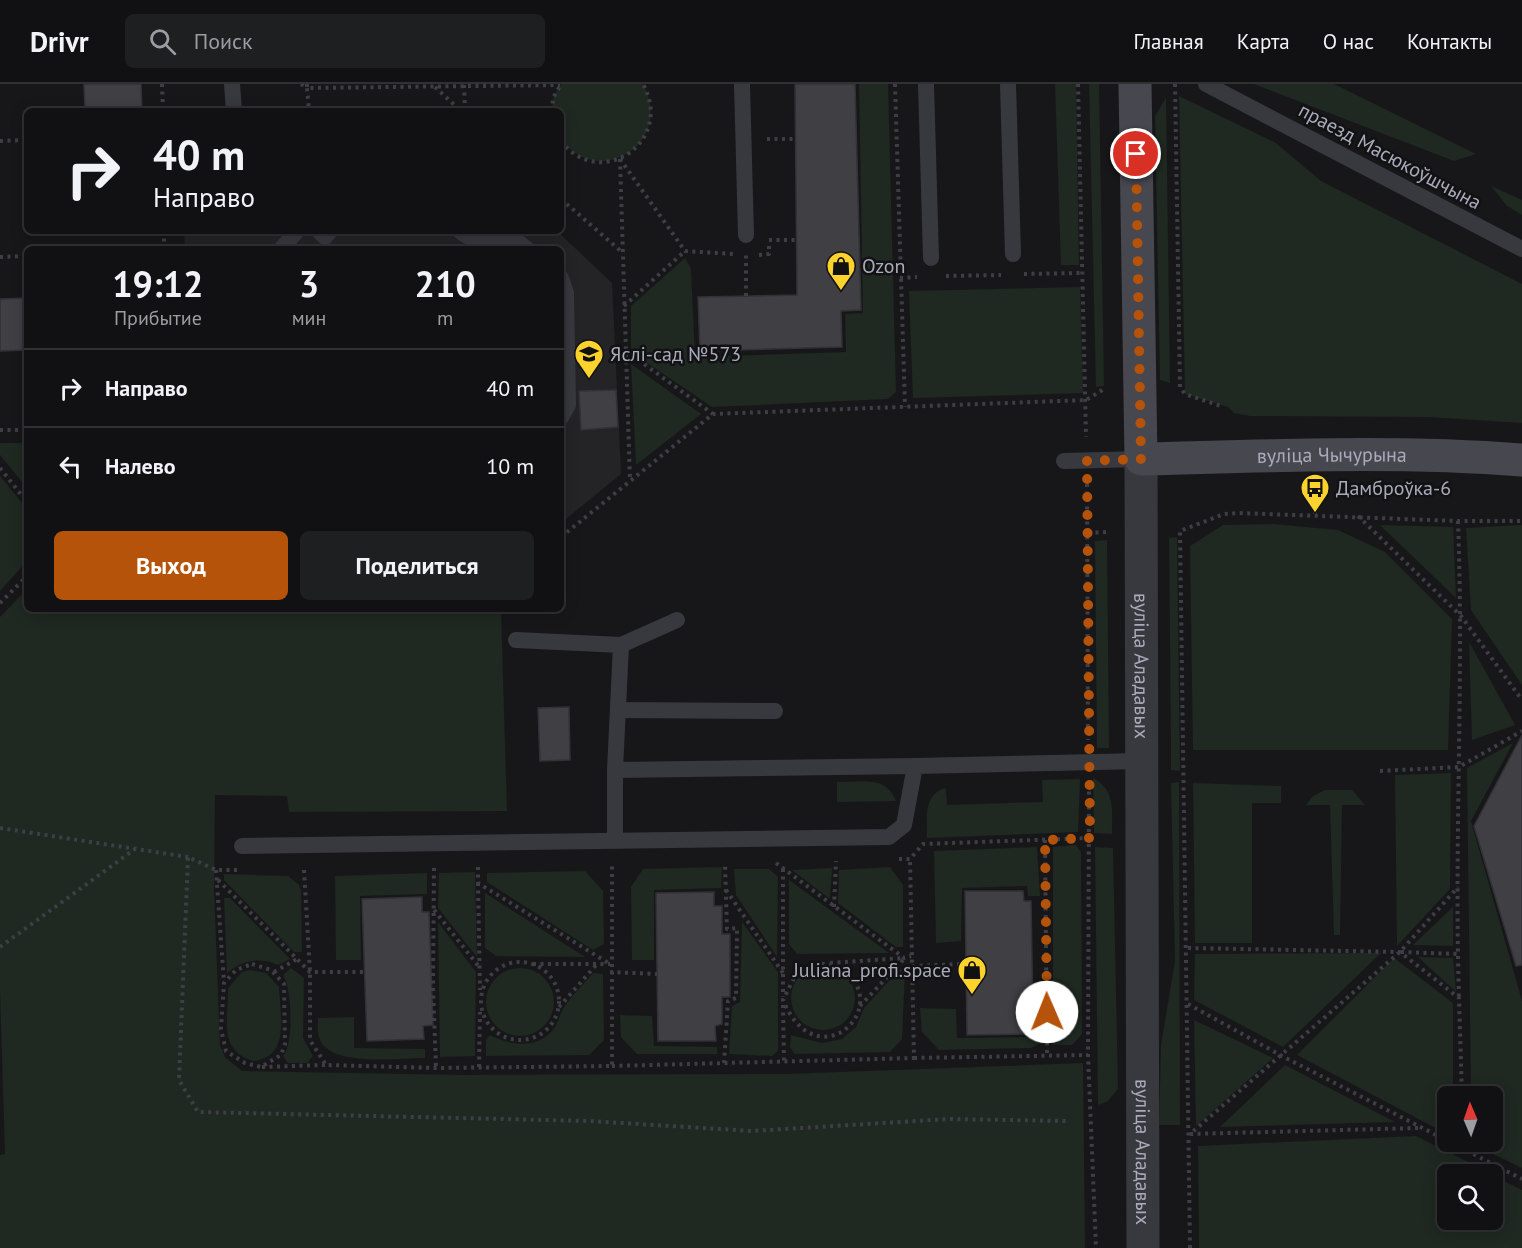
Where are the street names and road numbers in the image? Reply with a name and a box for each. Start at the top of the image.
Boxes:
street label: праезд Масюкоўшчына [1294,97,1486,215]
street label: вуліца Чычурына [1257,441,1407,469]
street label: вуліца Аладавых [1128,593,1155,739]
street label: вуліца Аладавых [1130,1079,1156,1225]

